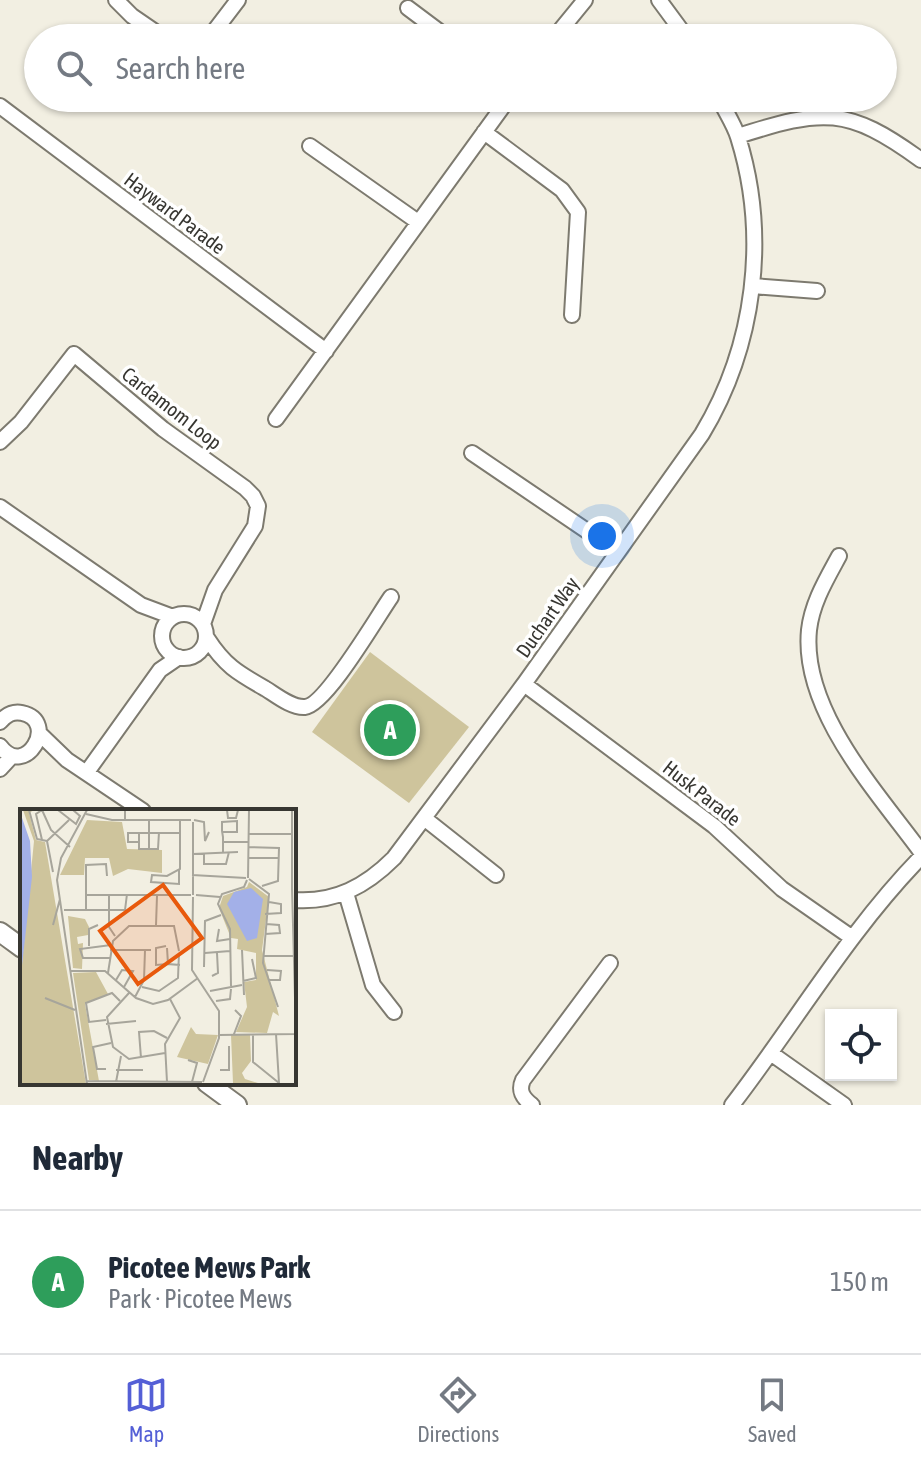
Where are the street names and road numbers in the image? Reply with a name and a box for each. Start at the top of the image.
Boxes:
street label: Hayward Parade [120,168,230,258]
street label: Cardamom Loop [118,362,226,454]
street label: Duchart Way [511,572,583,662]
street label: Husk Parade [659,756,745,830]

